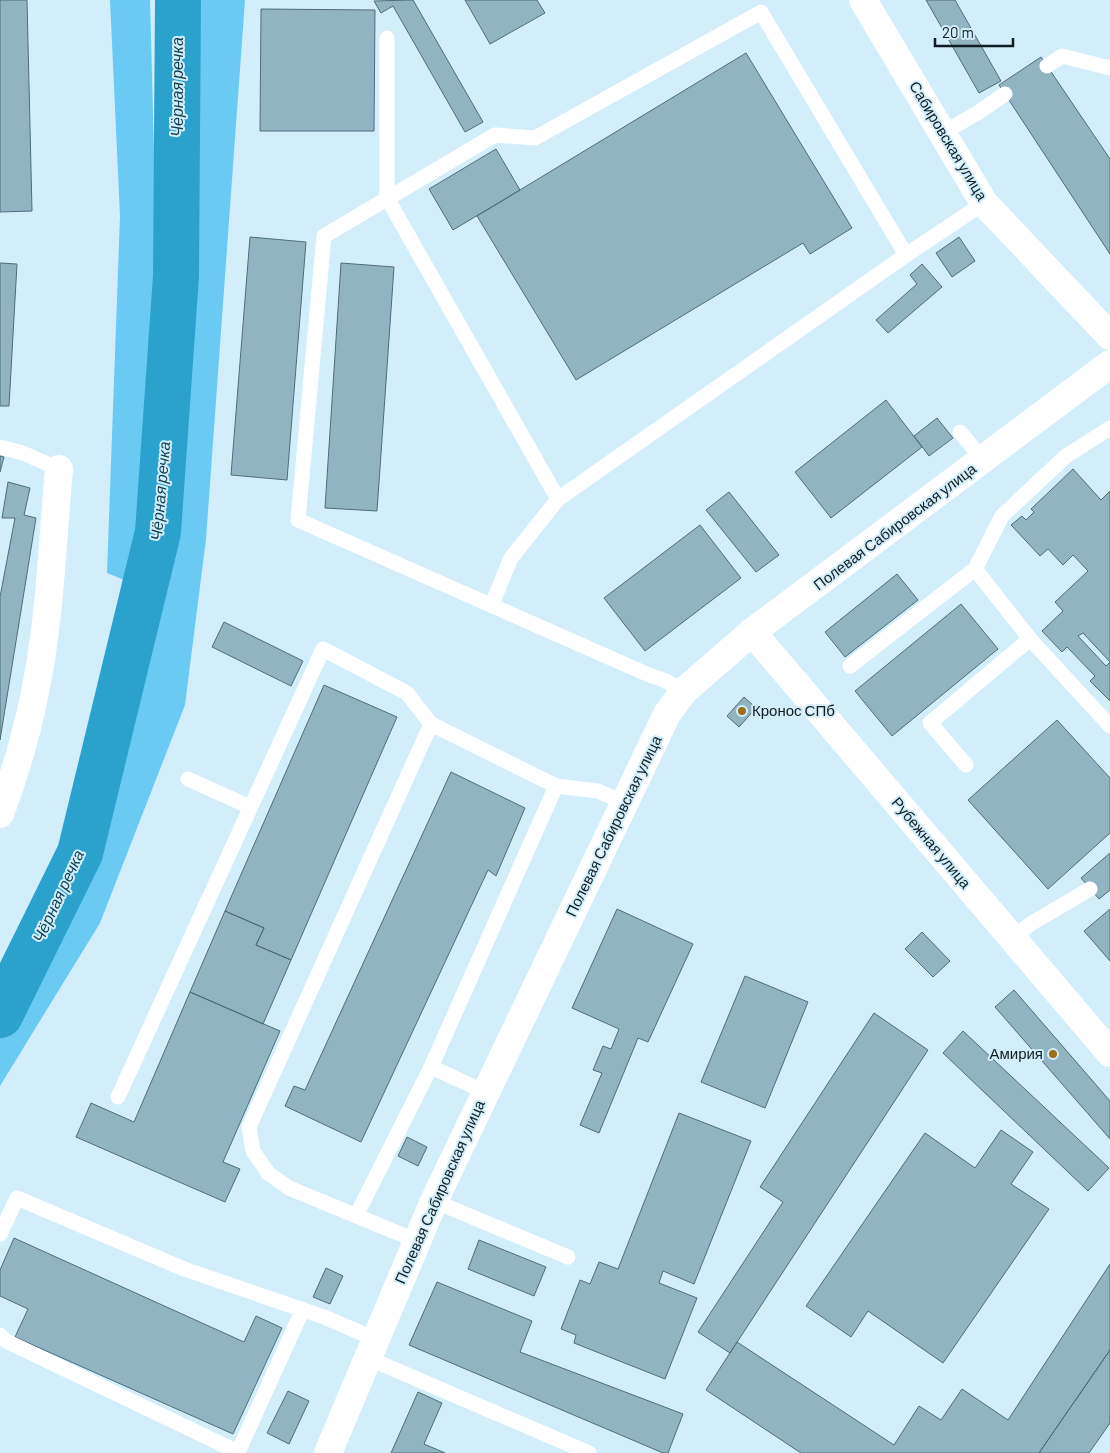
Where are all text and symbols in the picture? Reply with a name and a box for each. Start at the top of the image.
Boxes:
scale bar [935,15,1012,47]
text: 20 m [942,23,974,41]
water label: Чёрная речка [167,37,186,137]
street label: Сабировская улица [906,78,992,204]
water label: Чёрная речка [146,440,173,541]
street label: Полевая Сабировская улица [809,459,980,593]
place label: Кронос СПб [752,701,835,719]
marker: Кронос СПб [736,705,748,717]
street label: Полевая Сабировская улица [561,732,665,919]
street label: Рубежная улица [888,793,975,892]
water label: Чёрная речка [28,847,87,945]
place label: Амирия [989,1044,1043,1062]
marker: Амирия [1047,1048,1059,1060]
street label: Полевая Сабировская улица [390,1096,488,1286]

